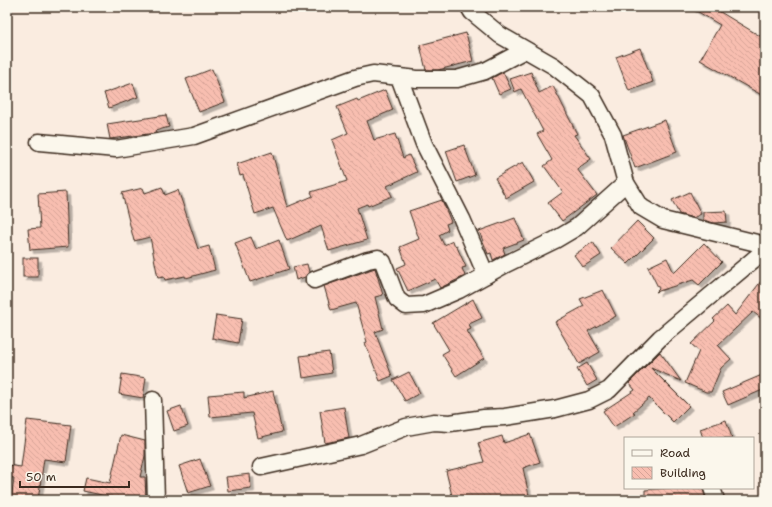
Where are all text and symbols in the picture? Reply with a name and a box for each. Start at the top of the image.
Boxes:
legend [624,437,754,489]
text: Road [660,445,691,461]
scale bar [20,463,129,489]
text: Building [660,465,706,481]
text: 50 m [26,469,56,485]

